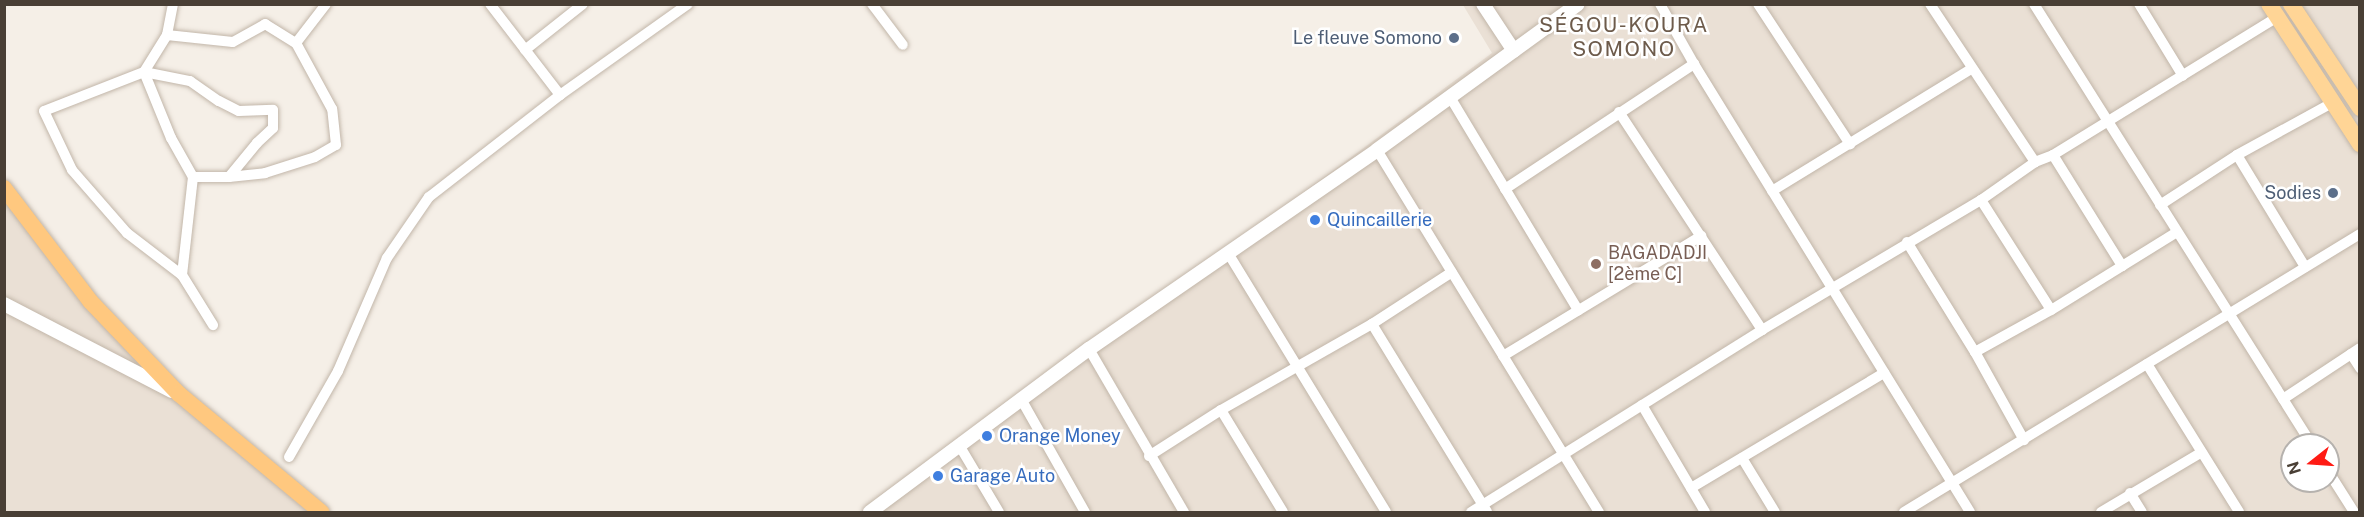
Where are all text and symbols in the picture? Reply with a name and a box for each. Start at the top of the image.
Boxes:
district label: SÉGOU-KOURA SOMONO [1539,12,1709,62]
place label: Le fleuve Somono [1293,27,1442,49]
marker: Le fleuve Somono [1447,31,1461,45]
place label: Sodies [2264,182,2321,204]
marker: Sodies [2326,186,2340,200]
place label: Quincaillerie [1327,209,1432,231]
marker: Quincaillerie [1308,213,1322,227]
place label: BAGADADJI [2ème C] [1608,243,1707,286]
marker: BAGADADJI [2ème C] [1589,257,1603,271]
place label: Orange Money [999,425,1121,447]
marker: Orange Money [980,429,994,443]
north arrow [2280,433,2340,493]
text: N [2283,459,2305,477]
place label: Garage Auto [950,465,1055,487]
marker: Garage Auto [931,469,945,483]

